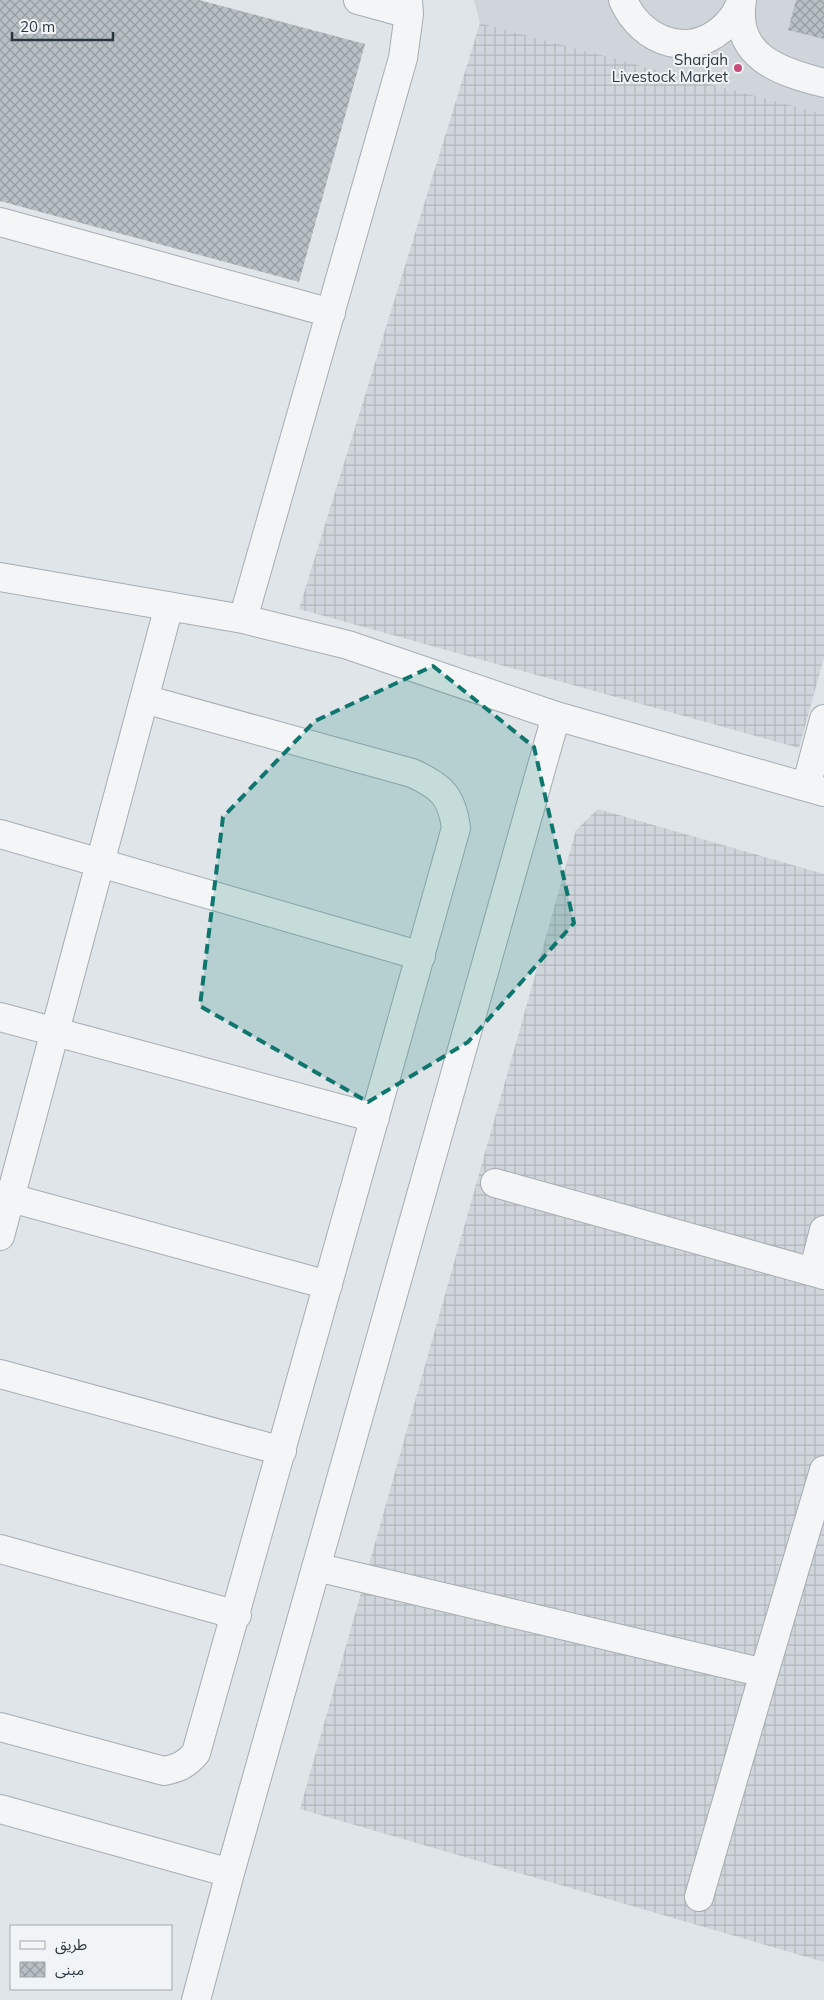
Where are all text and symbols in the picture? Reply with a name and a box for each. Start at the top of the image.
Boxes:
scale bar [12,10,114,42]
text: 20 m [20,17,55,36]
place label: Sharjah Livestock Market [612,50,728,86]
marker: Sharjah Livestock Market [732,62,744,74]
legend [10,1925,172,1990]
text: طريق [55,1935,87,1955]
text: مبنى [55,1960,84,1979]

